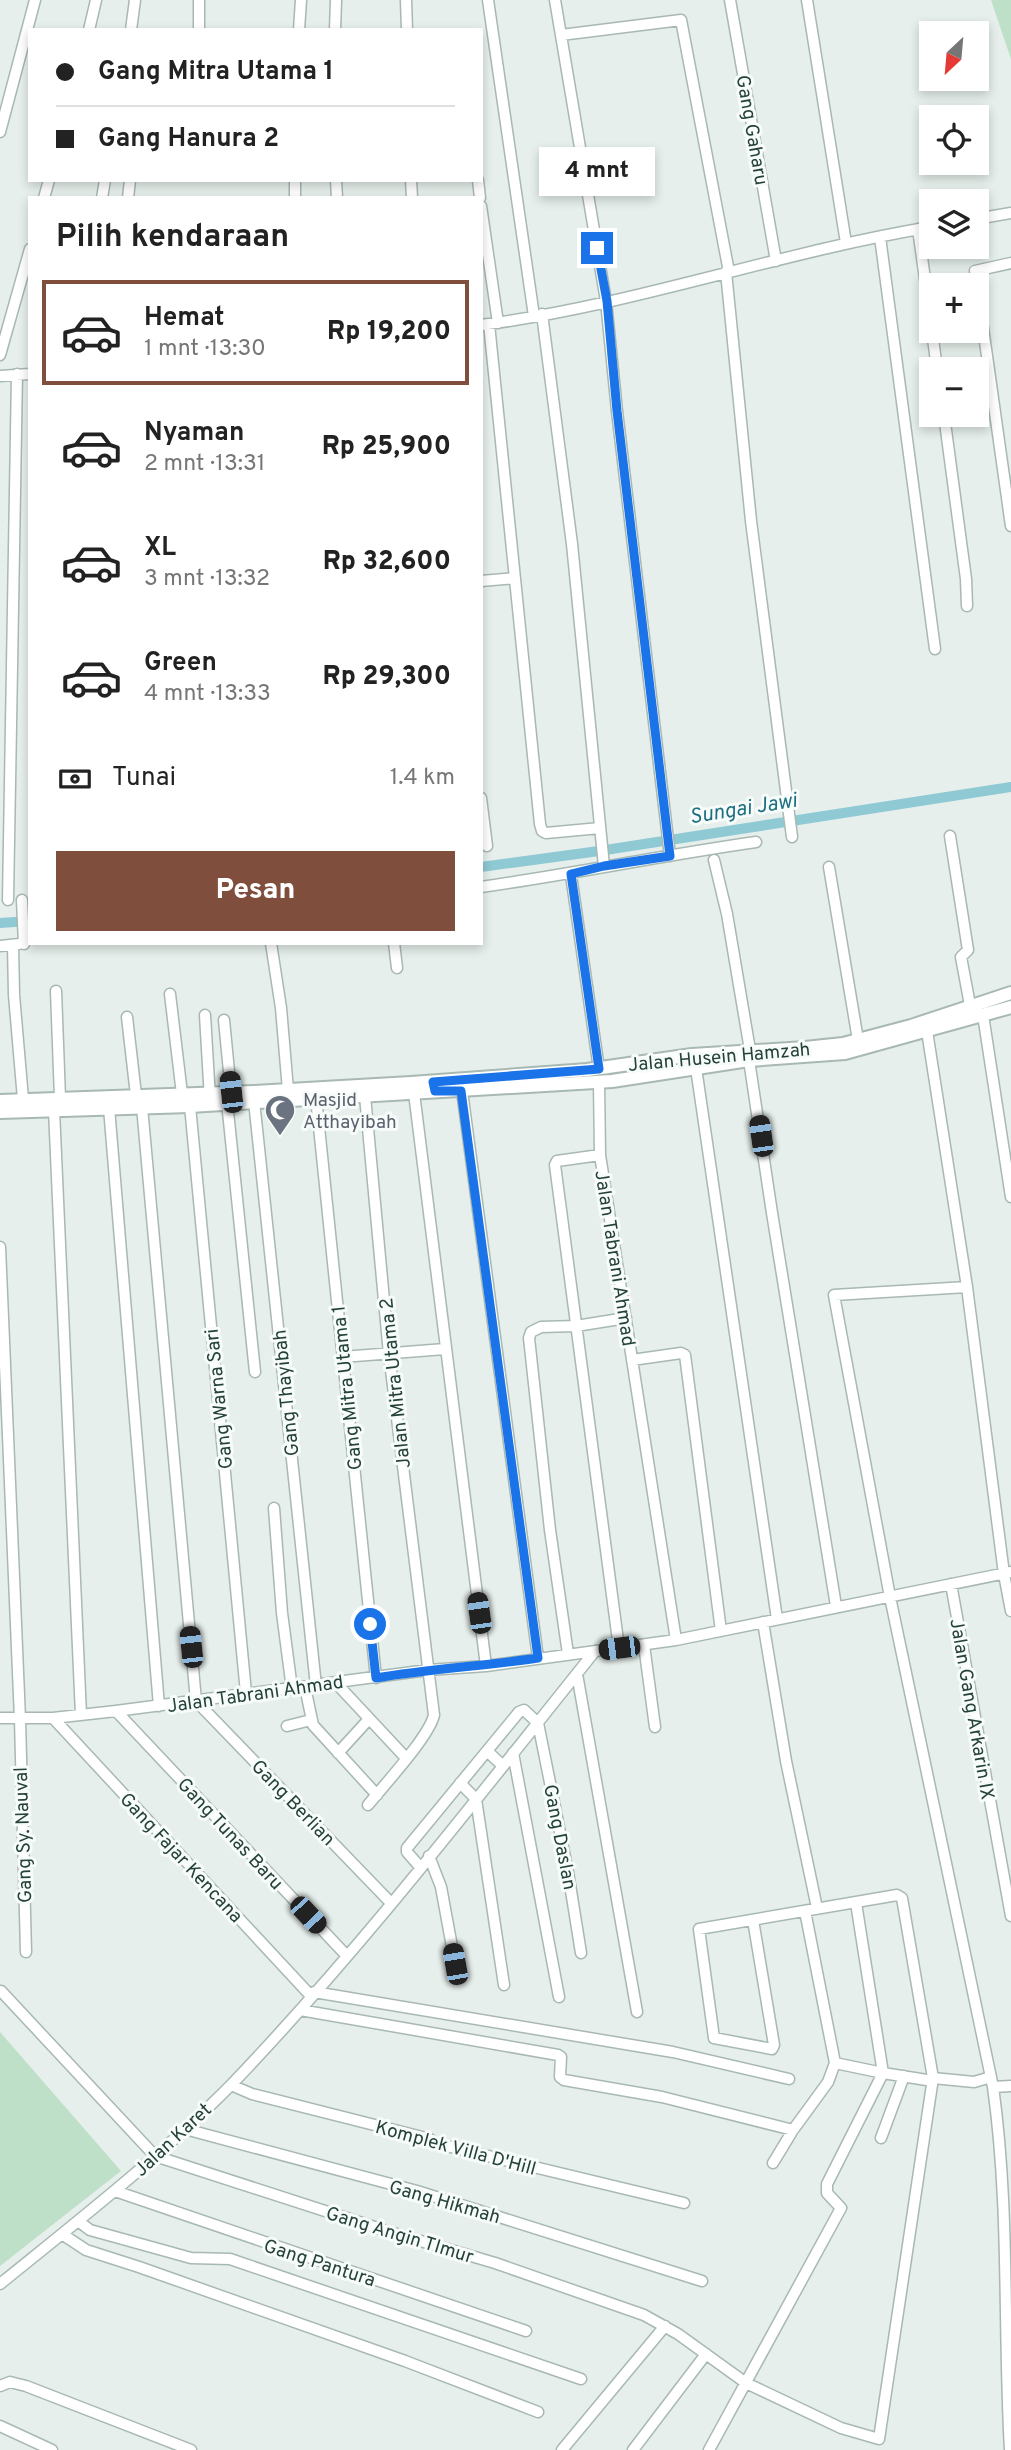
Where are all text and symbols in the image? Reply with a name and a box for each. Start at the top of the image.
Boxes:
north arrow [919,21,989,91]
map controls [919,21,989,427]
text: Gang Mitra Utama 1 [98,56,334,89]
street label: Gang Gaharu [730,73,773,187]
button: locate [919,105,989,175]
text: Gang Hanura 2 [98,123,279,156]
callout: 4 mnt [539,146,655,196]
text: 4 mnt [565,157,629,186]
button: layers [919,189,989,259]
text: Pilih kendaraan [56,218,289,258]
route end [581,232,613,264]
button: + [919,273,989,343]
icon: car [60,301,123,364]
text: Hemat [144,302,224,335]
text: Rp 19,200 [327,316,451,349]
text: 1 mnt · 13:30 [144,335,266,364]
button: − [919,357,989,427]
icon: car [60,416,123,479]
text: Nyaman [144,417,244,450]
text: Rp 25,900 [322,431,451,464]
text: 2 mnt · 13:31 [144,450,265,479]
icon: car [60,531,123,594]
text: XL [144,532,176,565]
text: Rp 32,600 [323,546,451,579]
text: 3 mnt · 13:32 [144,565,270,594]
icon: car [60,646,123,709]
text: Green [144,647,217,680]
text: Rp 29,300 [323,661,451,694]
text: 4 mnt · 13:33 [144,680,271,709]
icon: cash [56,760,94,798]
text: Tunai [112,762,176,795]
text: 1.4 km [390,764,455,793]
water label: Sungai Jawi [688,787,801,831]
button: Pesan [56,851,455,931]
street label: Jalan Husein Hamzah [627,1038,811,1078]
car [219,1070,244,1114]
place label: Masjid Atthayibah [303,1089,397,1135]
mosque icon: Masjid Atthayibah [263,1093,297,1137]
car [748,1114,775,1158]
street label: Jalan Tabrani Ahmad [588,1169,640,1348]
street label: Jalan Mitra Utama 2 [375,1296,417,1469]
street label: Gang Mitra Utama 1 [327,1304,369,1471]
street label: Gang Warna Sari [201,1327,239,1470]
street label: Gang Thayibah [268,1328,306,1457]
car [466,1591,493,1635]
route start [354,1608,386,1640]
street label: Jalan Gang Arkarin IX [943,1617,999,1802]
car [179,1625,204,1669]
car [597,1635,642,1661]
street label: Jalan Tabrani Ahmad [166,1671,345,1719]
street label: Gang Berlian [246,1755,340,1851]
street label: Gang Sy. Nauval [10,1766,38,1903]
street label: Gang Tunas Baru [171,1773,288,1895]
street label: Gang Daslan [537,1783,581,1892]
street label: Gang Fajar Kencana [114,1788,247,1929]
car [286,1892,331,1938]
car [442,1941,469,1987]
street label: Jalan Karet [130,2098,217,2182]
street label: Komplek Villa D'Hill [372,2116,538,2182]
street label: Gang Hikmah [386,2176,503,2230]
street label: Gang Angin TImur [323,2202,477,2270]
street label: Gang Pantura [260,2235,378,2293]

